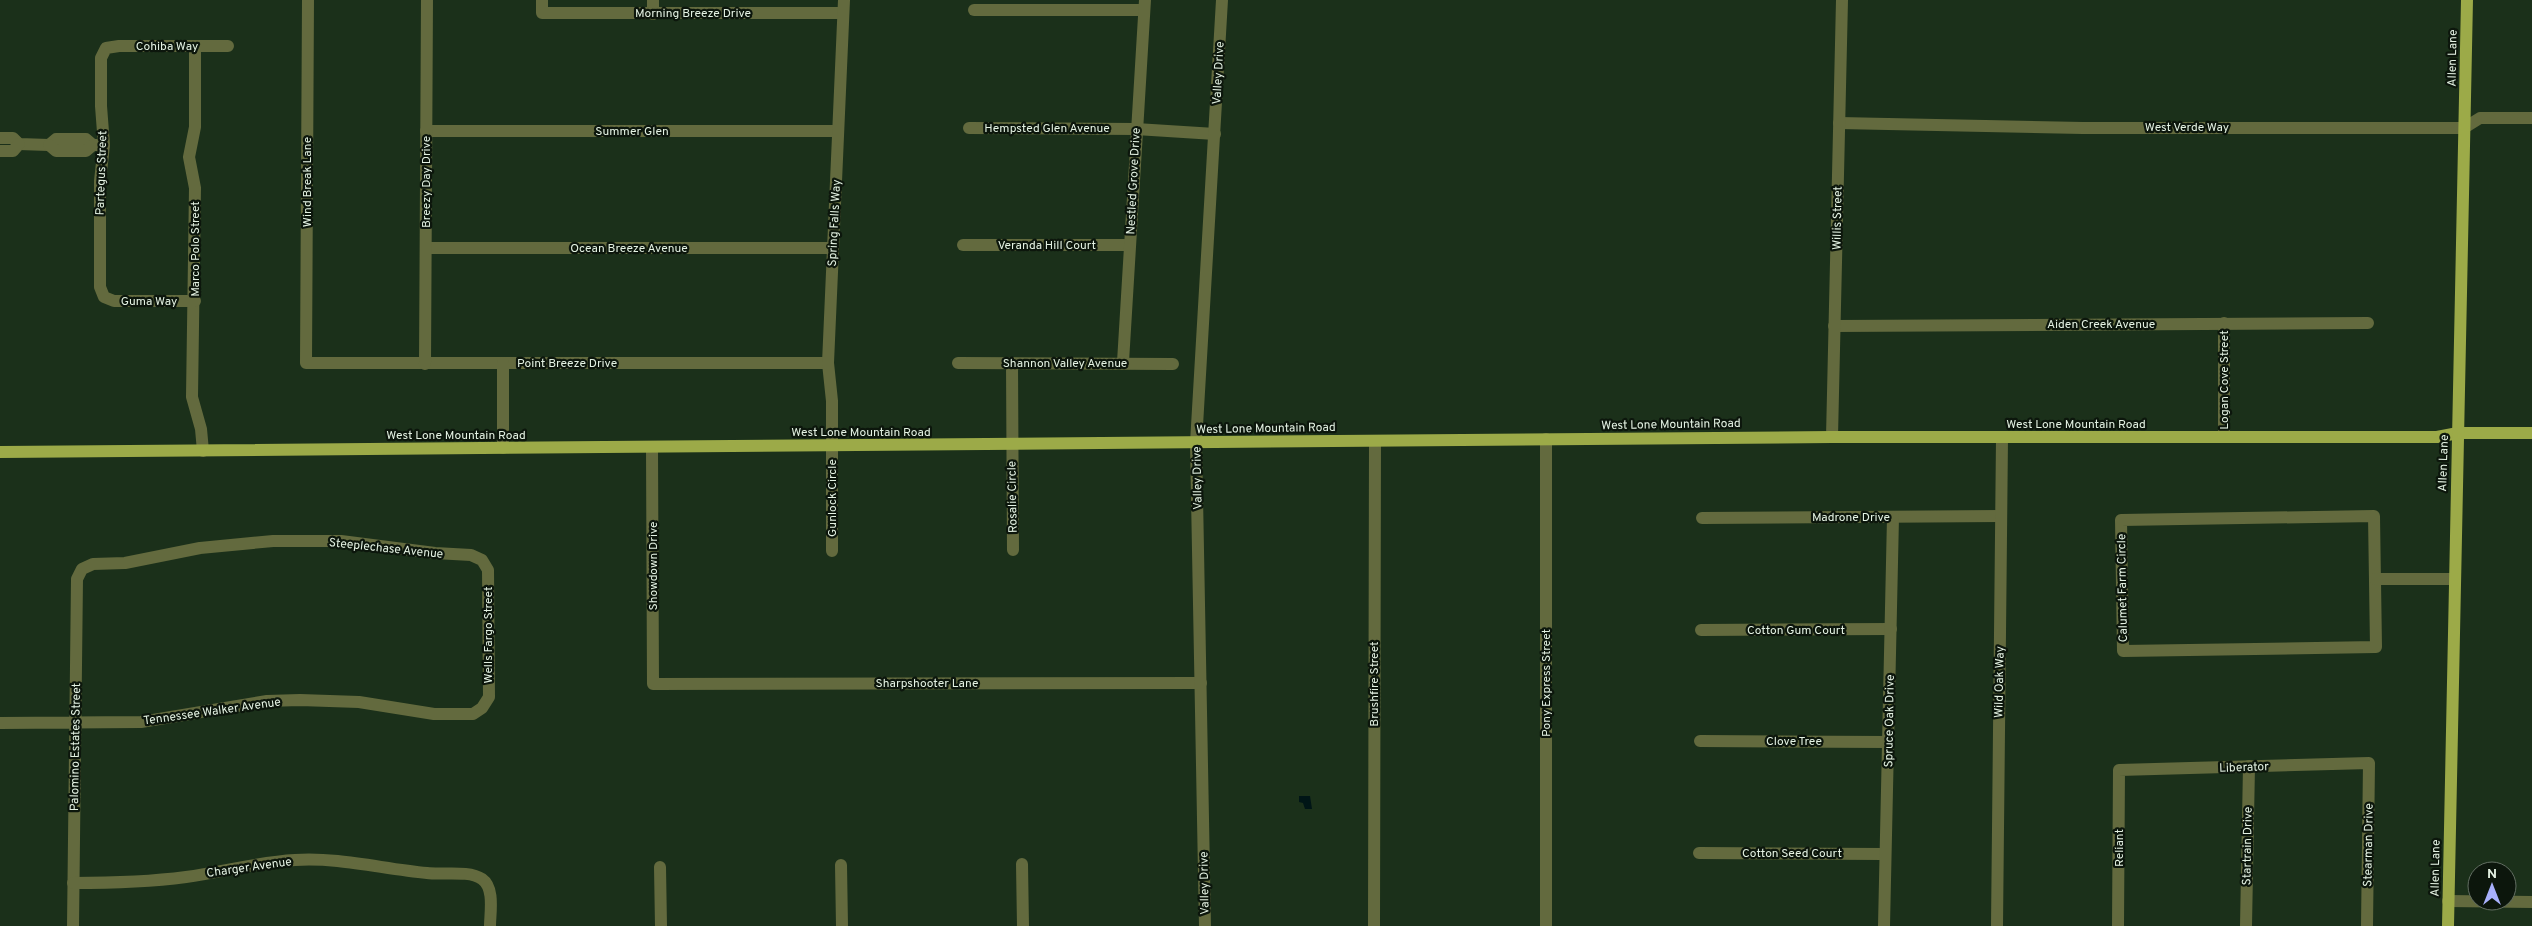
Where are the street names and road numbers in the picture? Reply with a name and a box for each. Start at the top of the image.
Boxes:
street label: Morning Breeze Drive [635,6,751,22]
street label: Allen Lane [2445,29,2461,87]
street label: Cohiba Way [136,39,198,55]
street label: Valley Drive [1209,41,1229,105]
street label: West Verde Way [2145,120,2229,136]
street label: Hempsted Glen Avenue [984,121,1110,137]
street label: Summer Glen [595,124,669,140]
street label: Nestled Grove Drive [1123,127,1145,235]
street label: Partegus Street [93,130,111,216]
street label: Breezy Day Drive [419,136,435,228]
street label: Wind Break Lane [300,137,316,227]
street label: Spring Falls Way [825,179,845,267]
street label: Willis Street [1829,186,1847,250]
street label: Marco Polo Street [188,201,204,297]
street label: Veranda Hill Court [998,238,1096,254]
street label: Ocean Breeze Avenue [570,241,688,257]
street label: Guma Way [121,294,177,310]
street label: Aiden Creek Avenue [2047,317,2155,333]
street label: Logan Cove Street [2217,330,2233,430]
street label: Point Breeze Drive [517,356,617,372]
street label: Shannon Valley Avenue [1003,356,1127,372]
street label: West Lone Mountain Road [1601,416,1741,434]
street label: West Lone Mountain Road [2006,417,2146,433]
street label: West Lone Mountain Road [1196,420,1336,438]
street label: West Lone Mountain Road [791,425,931,441]
street label: West Lone Mountain Road [386,428,526,444]
street label: Allen Lane [2435,434,2453,492]
street label: Valley Drive [1189,446,1207,510]
street label: Gunlock Circle [825,459,841,537]
street label: Rosalie Circle [1004,461,1022,533]
street label: Madrone Drive [1812,510,1890,526]
street label: Showdown Drive [646,521,662,611]
street label: Calumet Farm Circle [2114,533,2132,642]
street label: Steeplechase Avenue [328,535,444,563]
street label: Wells Fargo Street [481,587,497,683]
street label: Cotton Gum Court [1747,623,1845,639]
street label: Pony Express Street [1539,629,1555,737]
street label: Brushfire Street [1367,641,1383,727]
street label: Wild Oak Way [1991,646,2009,718]
street label: Spruce Oak Drive [1881,674,1899,768]
street label: Sharpshooter Lane [876,676,978,692]
street label: Palomino Estates Street [67,683,85,811]
street label: Tennessee Walker Avenue [142,694,282,730]
street label: Clove Tree [1766,734,1822,750]
street label: Liberator [2219,759,2269,777]
street label: Stearman Drive [2360,803,2378,887]
street label: Startrain Drive [2239,807,2257,885]
street label: Reliant [2112,829,2128,867]
street label: Allen Lane [2428,839,2444,897]
street label: Cotton Seed Court [1742,846,1842,862]
street label: Valley Drive [1196,851,1214,915]
street label: Charger Avenue [206,854,293,882]

